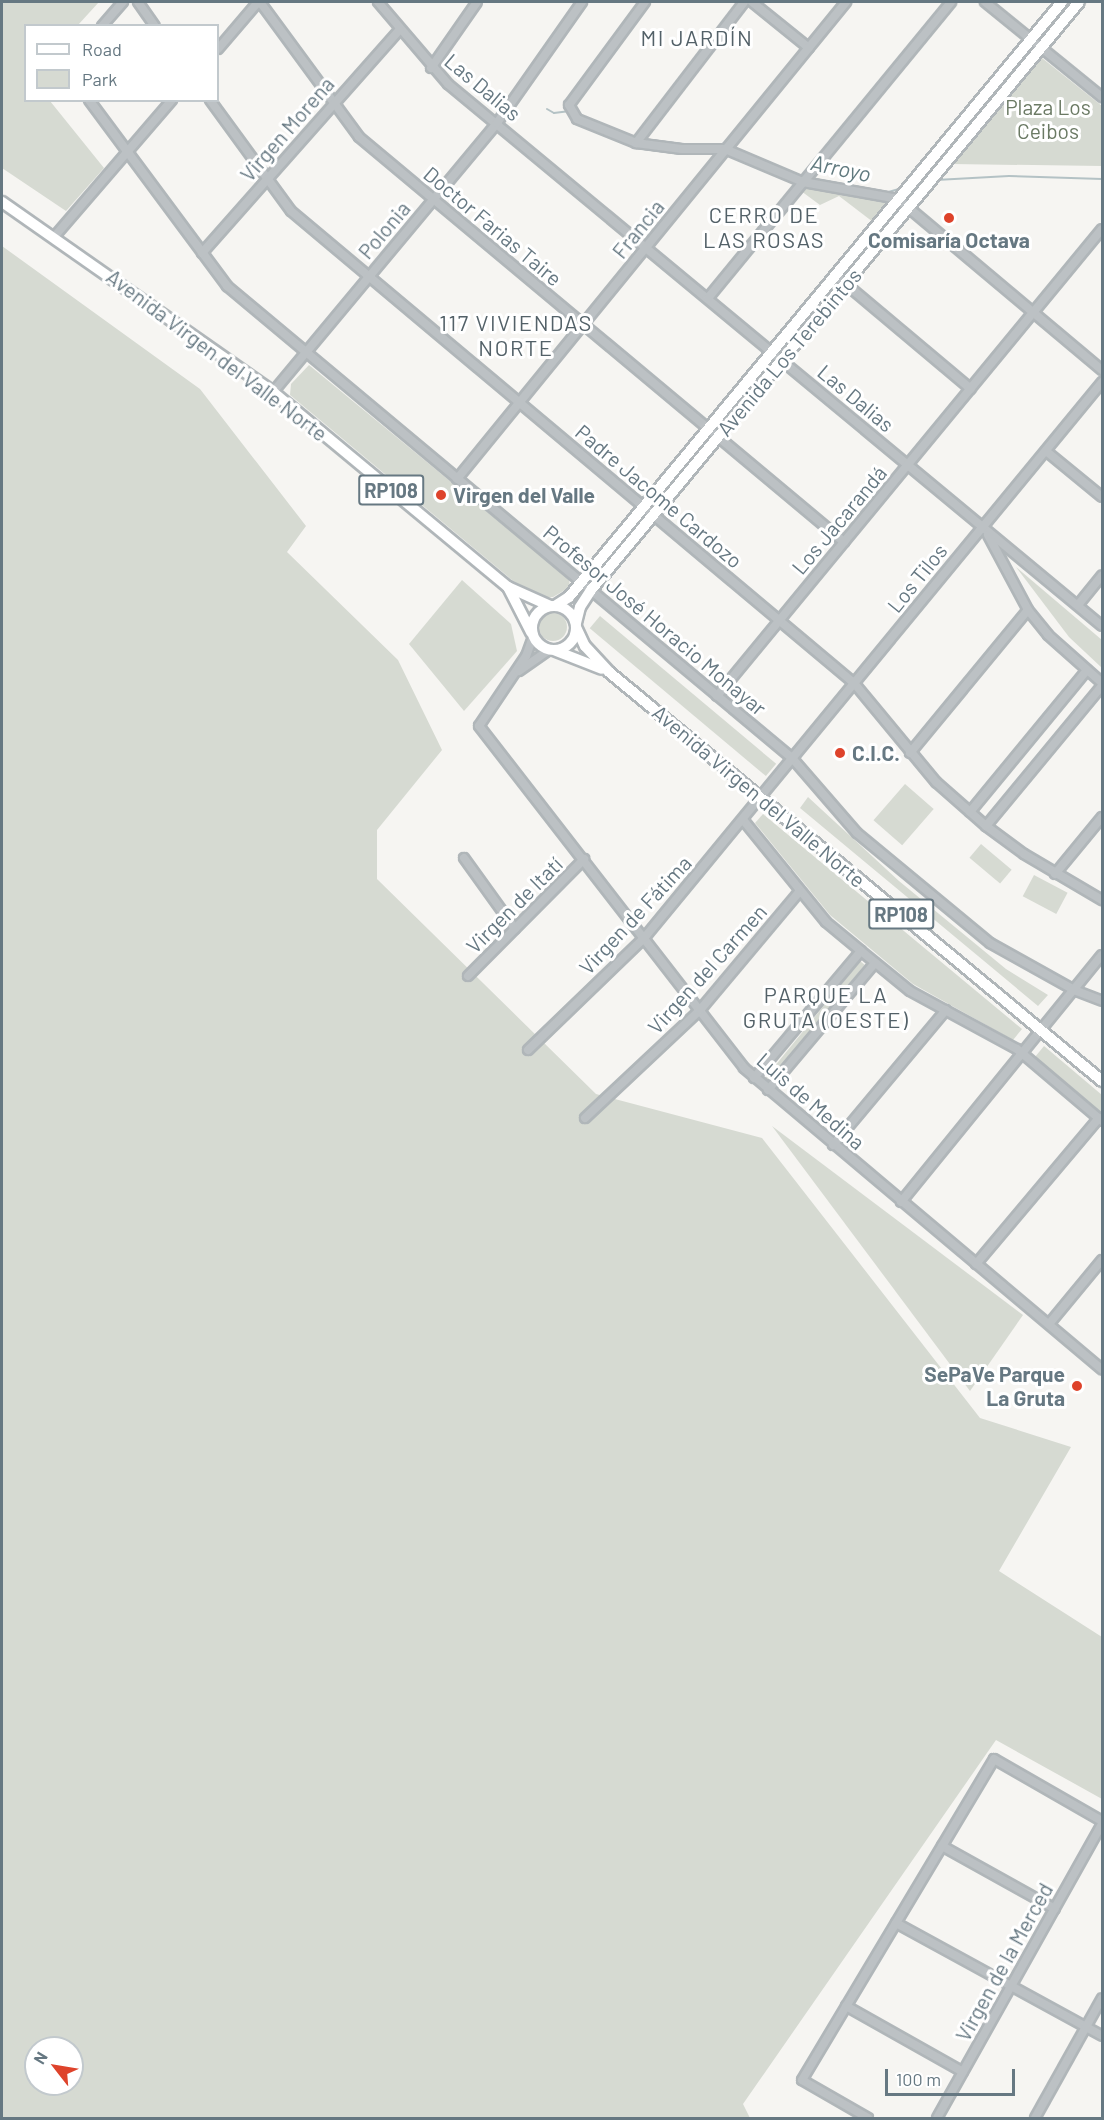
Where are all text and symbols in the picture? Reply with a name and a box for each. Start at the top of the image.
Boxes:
legend [24,24,219,102]
district label: MI JARDÍN [641,25,753,51]
text: Road [82,38,122,60]
street label: Las Dalias [440,48,526,126]
text: Park [82,68,117,90]
street label: Virgen Morena [235,72,339,186]
park label: Plaza Los Ceibos [1005,94,1091,144]
water label: Arroyo [809,149,873,187]
street label: Doctor Farias Taire [419,161,567,291]
street label: Francia [607,195,669,263]
street label: Polonia [353,196,415,264]
district label: CERRO DE LAS ROSAS [703,201,825,252]
marker: Comisaría Octava [942,211,956,225]
place label: Comisaría Octava [868,227,1030,253]
street label: Avenida Los Terebintos [711,263,867,441]
street label: Avenida Virgen del Valle Norte [102,264,332,446]
district label: 117 VIVIENDAS NORTE [439,309,593,360]
street label: Las Dalias [813,359,899,437]
street label: Padre Jacome Cardozo [571,419,747,573]
street label: Los Jacarandá [786,461,892,579]
road number: RP108 [358,473,424,507]
place label: Virgen del Valle [453,482,595,508]
marker: Virgen del Valle [434,488,448,502]
street label: Profesor José Horacio Monayar [539,519,771,721]
street label: Los Tilos [882,539,952,617]
street label: Avenida Virgen del Valle Norte [647,700,871,892]
place label: C.I.C. [852,740,900,766]
marker: C.I.C. [833,746,847,760]
street label: Virgen de Fátima [574,850,696,980]
street label: Virgen de Itatí [461,852,567,958]
road number: RP108 [868,897,934,931]
street label: Virgen del Carmen [642,899,772,1039]
district label: PARQUE LA GRUTA (OESTE) [743,981,909,1032]
street label: Luis de Medina [752,1047,870,1155]
place label: SePaVe Parque La Gruta [924,1361,1065,1411]
marker: SePaVe Parque La Gruta [1070,1379,1084,1393]
street label: Virgen de la Merced [950,1879,1058,2045]
north arrow [24,2036,84,2096]
text: N [29,2048,51,2067]
scale bar [888,2057,1018,2095]
text: 100 m [896,2068,941,2090]

